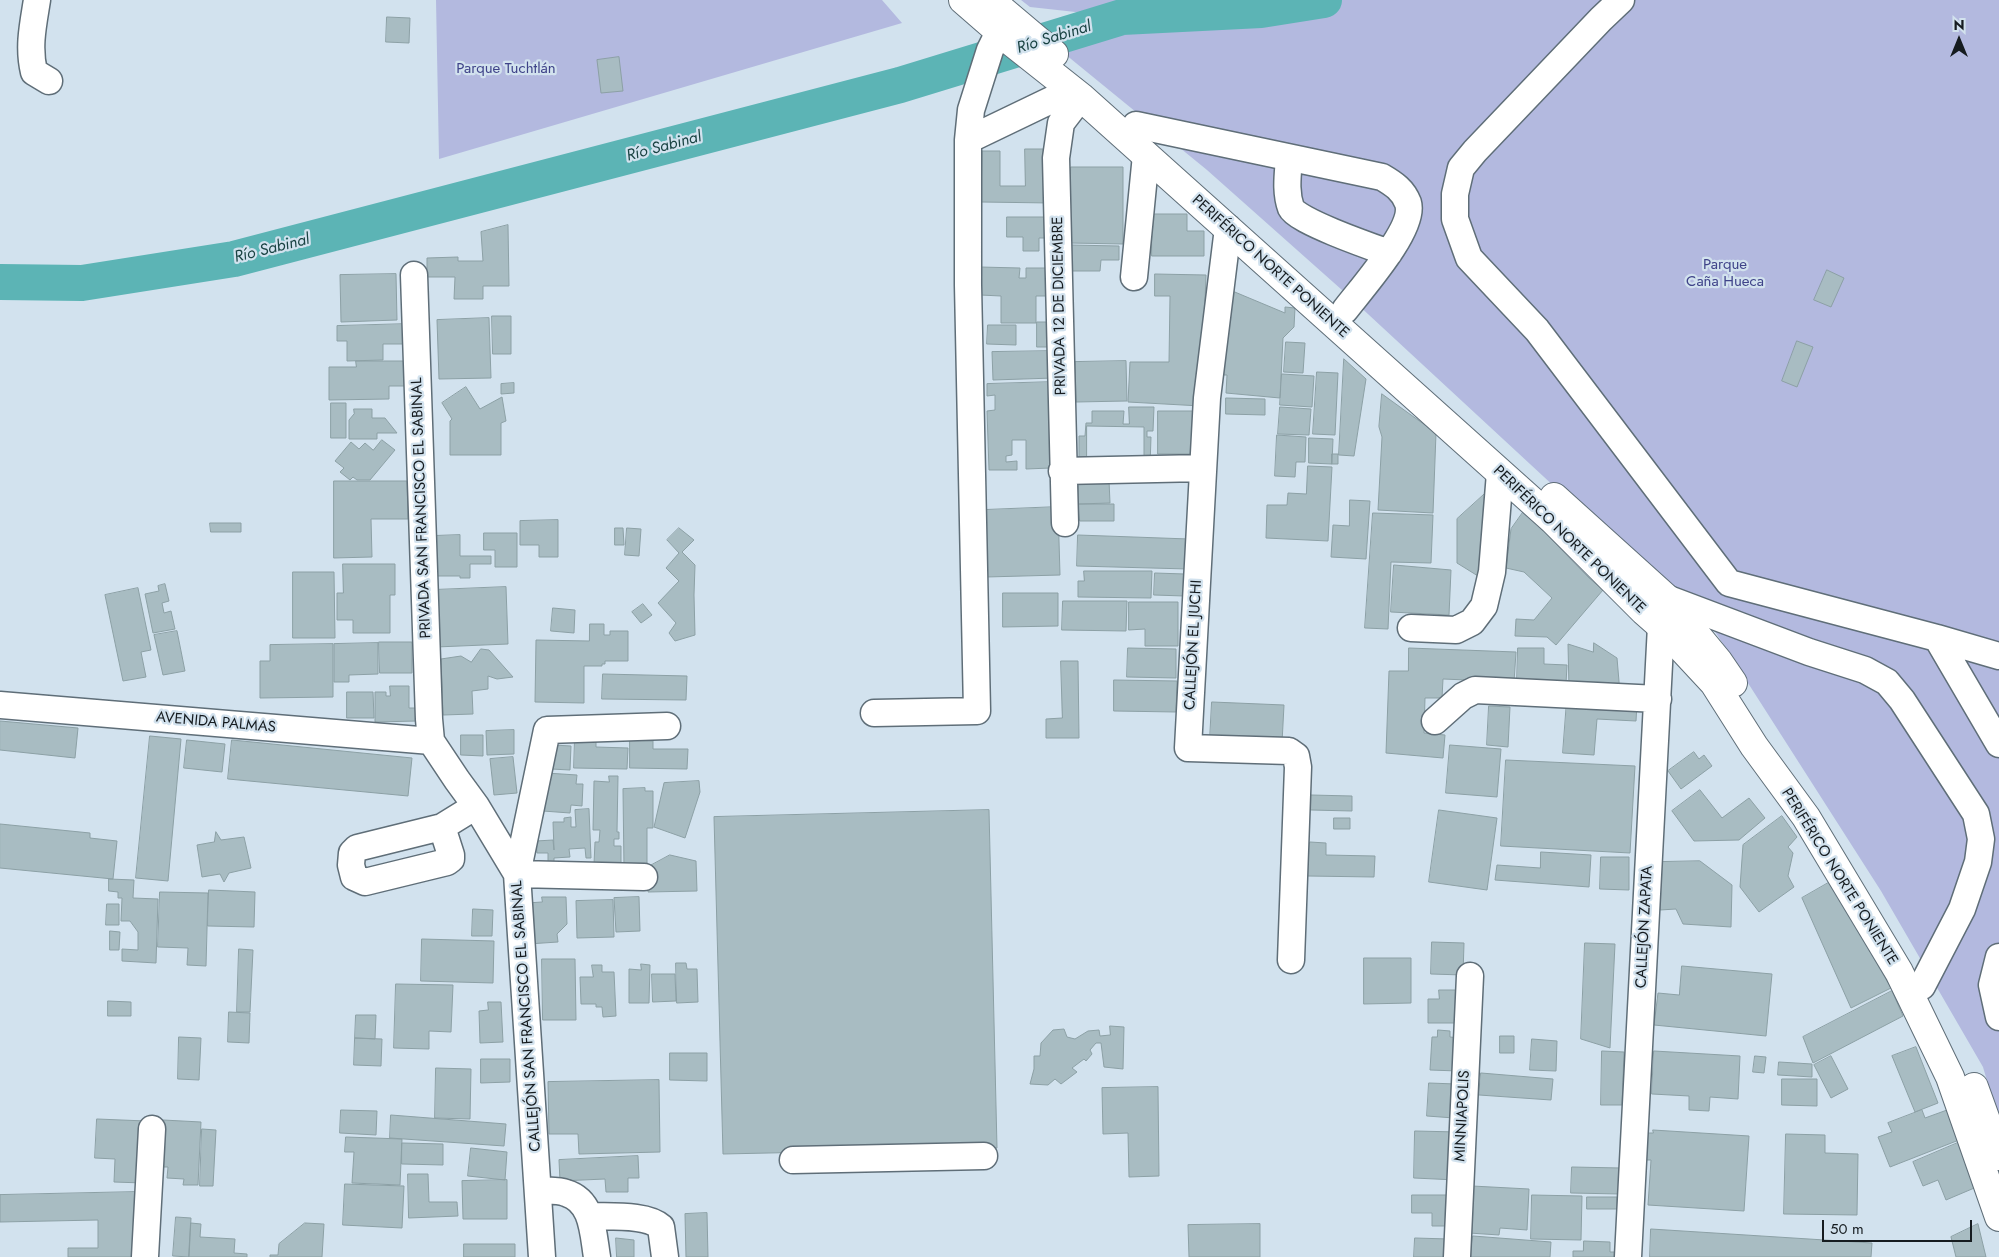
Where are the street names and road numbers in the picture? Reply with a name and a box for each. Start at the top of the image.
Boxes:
street label: PERIFÉRICO NORTE PONIENTE [1188,192,1352,342]
street label: PRIVADA 12 DE DICIEMBRE [1049,216,1071,396]
street label: PRIVADA SAN FRANCISCO EL SABINAL [408,377,436,639]
street label: PERIFÉRICO NORTE PONIENTE [1489,462,1649,618]
street label: CALLEJÓN EL JUCHI [1182,579,1206,711]
street label: AVENIDA PALMAS [155,709,277,737]
street label: PERIFÉRICO NORTE PONIENTE [1777,785,1901,969]
street label: CALLEJÓN ZAPATA [1633,865,1657,989]
street label: CALLEJÓN SAN FRANCISCO EL SABINAL [509,880,545,1152]
street label: MINNIAPOLIS [1452,1070,1474,1162]

